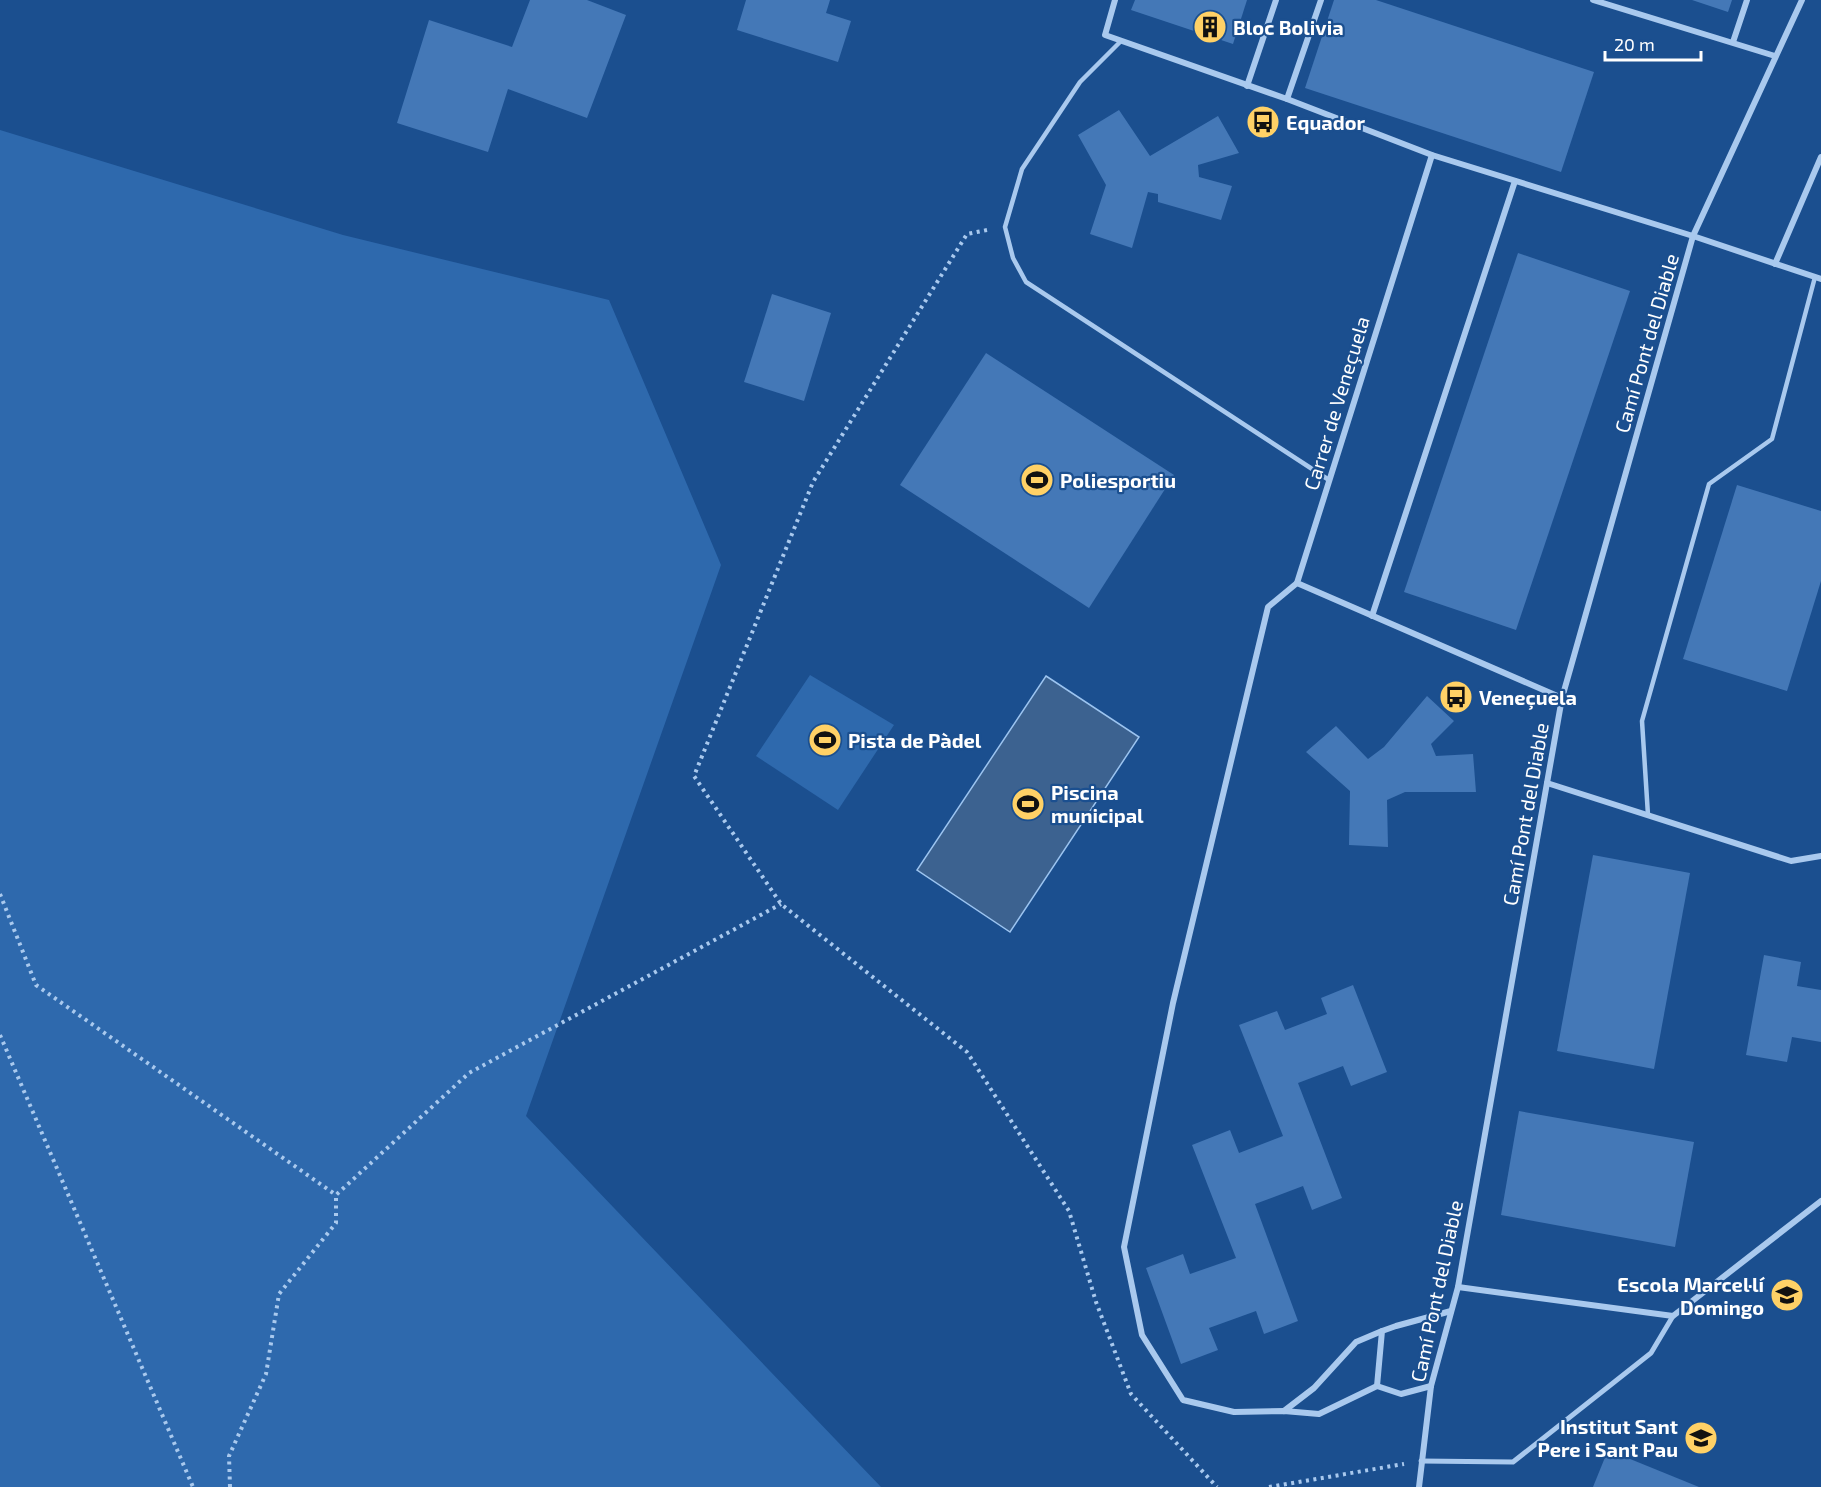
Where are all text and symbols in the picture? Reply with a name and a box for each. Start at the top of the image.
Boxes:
building icon: Bloc Bolivia [1192,9,1228,45]
place label: Bloc Bolivia [1233,15,1344,39]
scale bar [1605,24,1701,62]
text: 20 m [1614,33,1655,55]
bus stop icon: Equador [1245,104,1281,140]
place label: Equador [1286,110,1365,134]
street label: Camí Pont del Diable [1609,251,1683,435]
street label: Carrer de Veneçuela [1298,313,1375,493]
sports icon: Poliesportiu [1019,462,1055,498]
place label: Poliesportiu [1060,468,1176,492]
bus stop icon: Veneçuela [1438,679,1474,715]
place label: Veneçuela [1479,685,1577,710]
street label: Camí Pont del Diable [1497,721,1553,907]
sports icon: Pista de Pàdel [807,722,843,758]
place label: Pista de Pàdel [848,728,982,752]
place label: Piscina municipal [1051,780,1144,827]
sports icon: Piscina municipal [1010,786,1046,822]
street label: Camí Pont del Diable [1405,1198,1467,1384]
place label: Escola Marcel·lí Domingo [1617,1272,1765,1319]
school or university icon: Escola Marcel·lí Domingo [1769,1277,1805,1313]
place label: Institut Sant Pere i Sant Pau [1537,1414,1678,1461]
school or university icon: Institut Sant Pere i Sant Pau [1683,1420,1719,1456]

